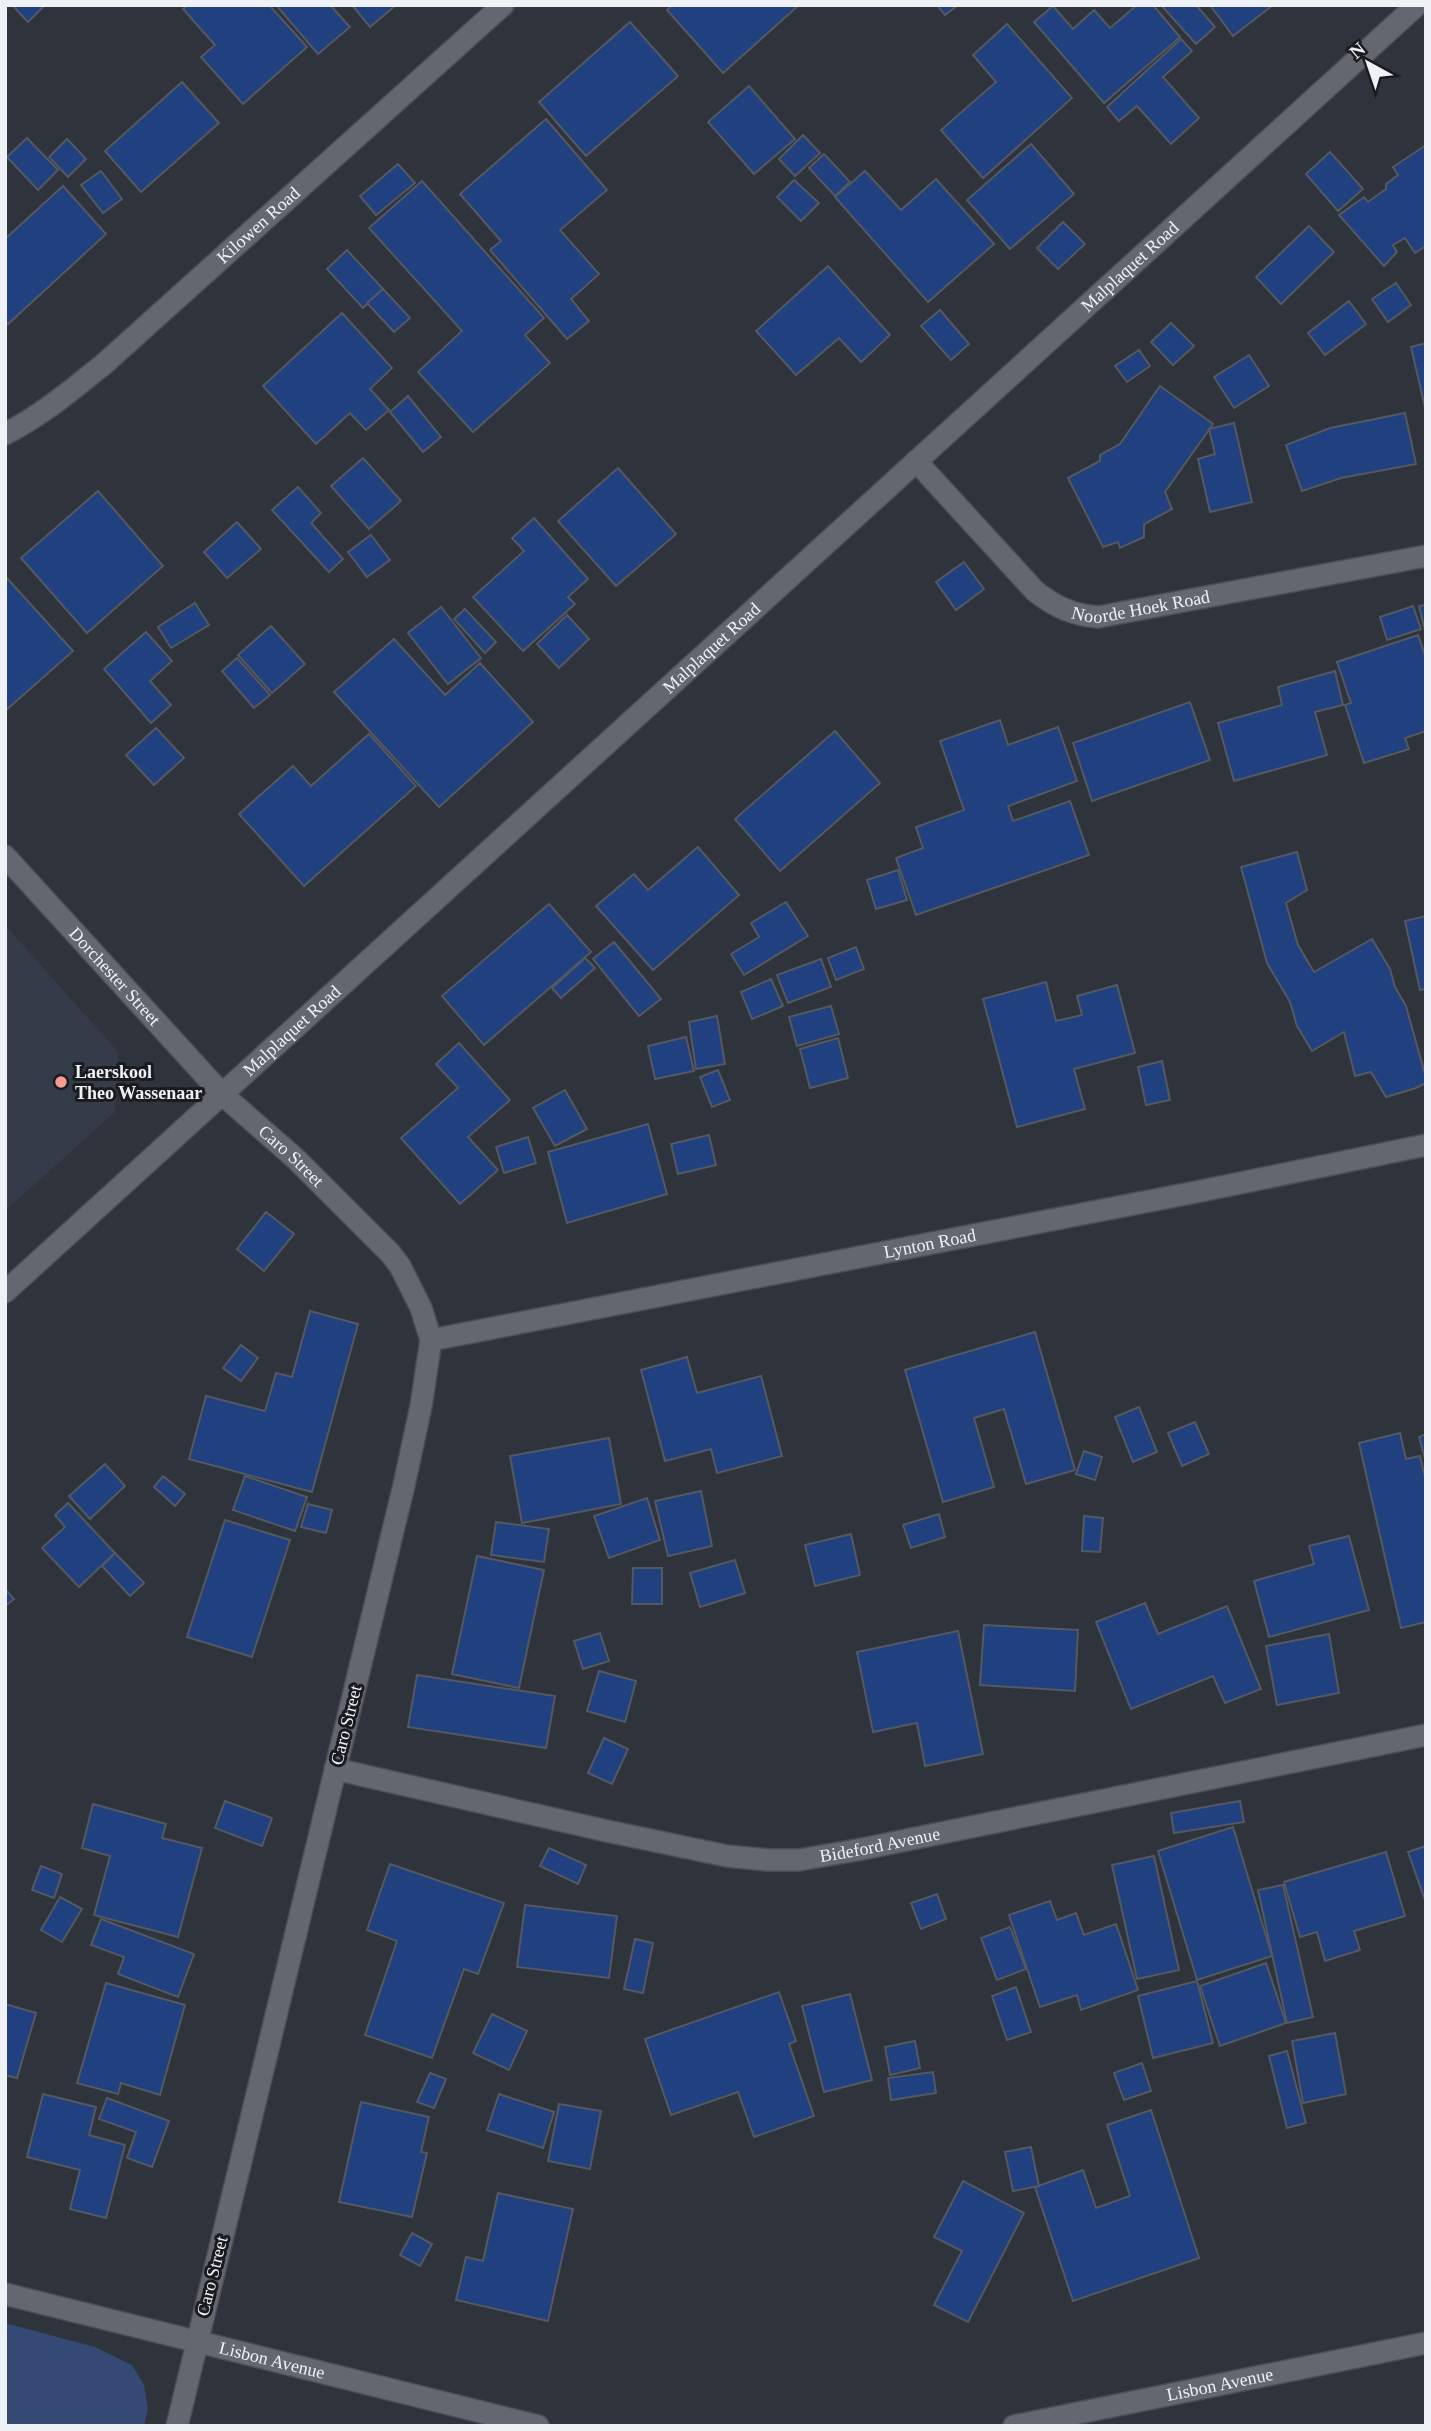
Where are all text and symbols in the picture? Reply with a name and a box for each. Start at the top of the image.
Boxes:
north arrow [1333,28,1403,98]
text: N [1345,38,1370,63]
street label: Kilowen Road [213,183,304,268]
street label: Malplaquet Road [1077,217,1183,316]
street label: Noorde Hoek Road [1069,586,1211,627]
street label: Malplaquet Road [659,599,764,697]
street label: Dorchester Street [65,923,165,1030]
street label: Malplaquet Road [239,981,345,1080]
place label: Laerskool Theo Wassenaar [75,1062,202,1103]
marker: Laerskool Theo Wassenaar [53,1074,69,1090]
street label: Caro Street [255,1121,328,1191]
street label: Lynton Road [882,1225,978,1262]
street label: Caro Street [326,1683,366,1767]
street label: Bideford Avenue [818,1823,942,1866]
street label: Caro Street [192,2234,232,2318]
street label: Lisbon Avenue [217,2337,327,2383]
street label: Lisbon Avenue [1165,2364,1275,2405]

